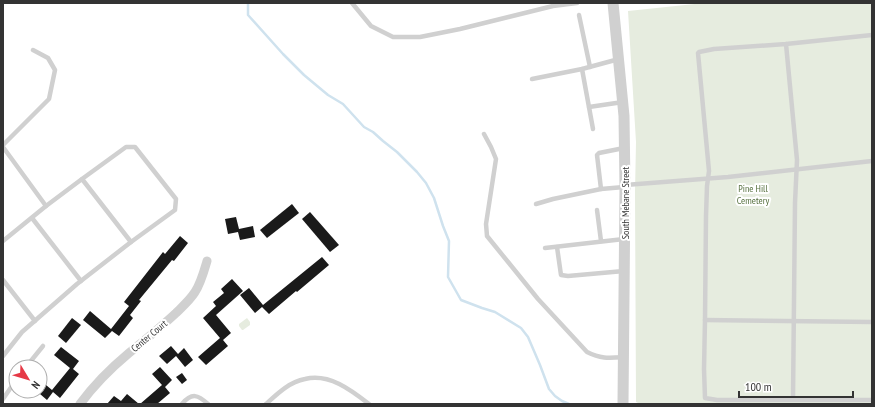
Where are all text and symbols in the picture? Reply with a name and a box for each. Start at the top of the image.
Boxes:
street label: South Mebane Street [619,167,632,239]
park label: Pine Hill Cemetery [737,182,769,207]
street label: Center Court [128,317,170,355]
north arrow [8,359,48,399]
scale bar [739,373,853,399]
text: N [29,379,43,392]
text: 100 m [745,379,772,394]

